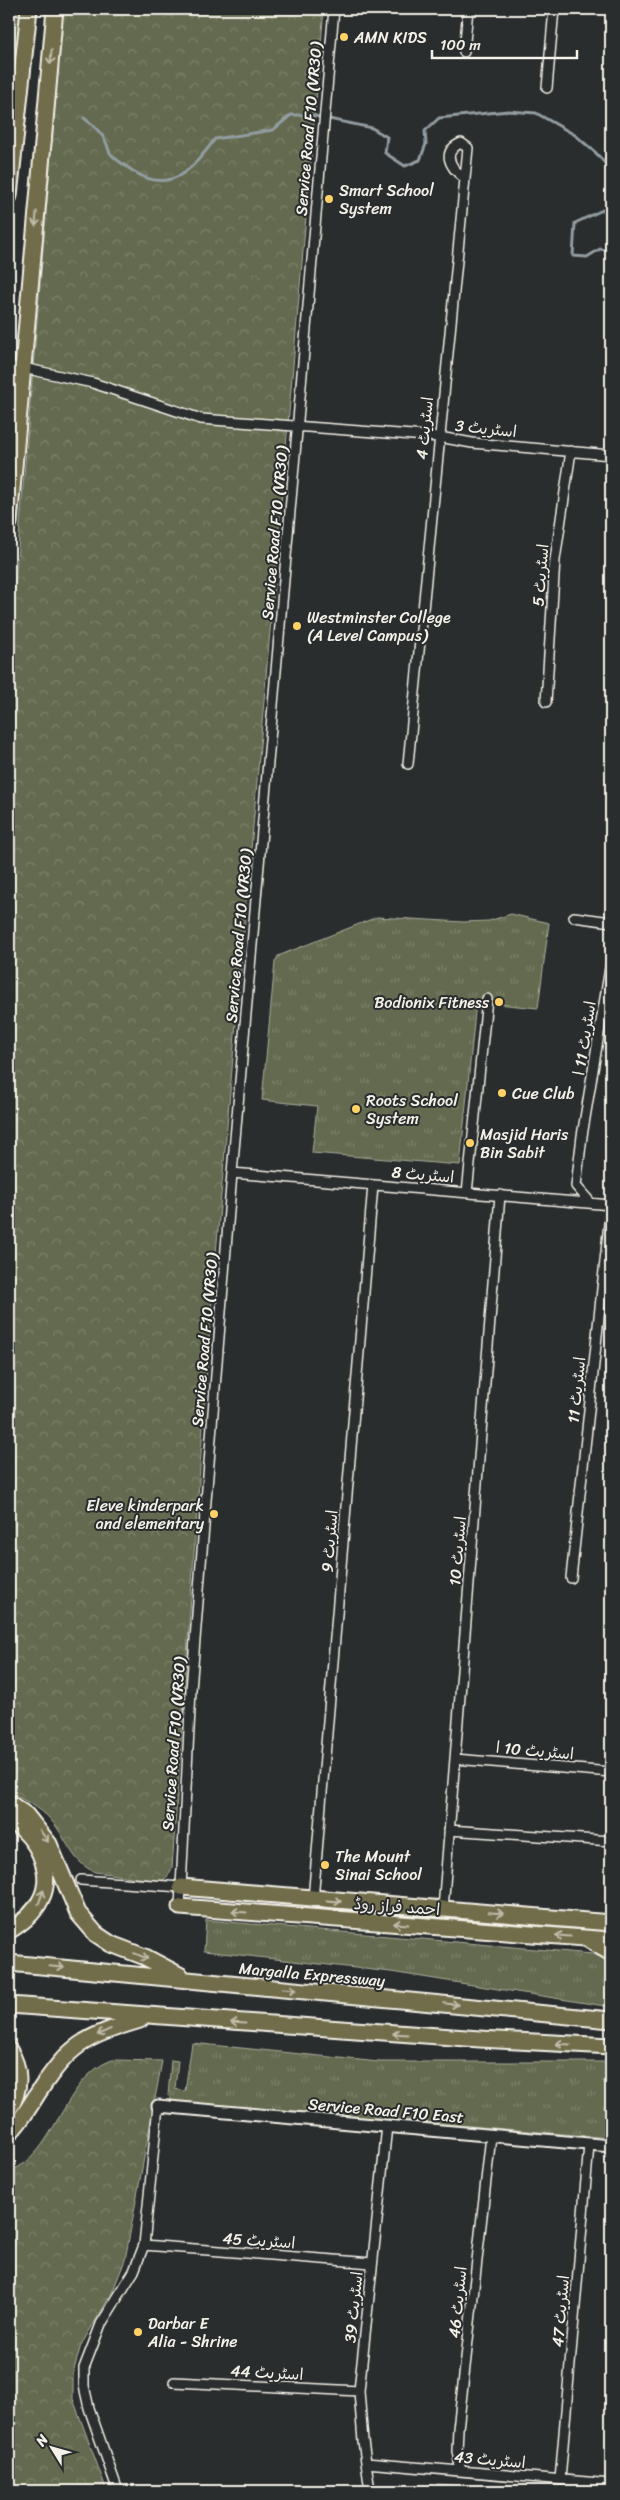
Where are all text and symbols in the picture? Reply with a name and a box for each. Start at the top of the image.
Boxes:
place label: AMN KIDS [353,23,427,52]
scale bar [432,28,578,60]
marker: AMN KIDS [338,31,350,43]
text: 100 m [440,32,481,58]
street label: Service Road F10 (VR30) [286,40,331,217]
one-way arrow [46,49,56,65]
place label: Smart School System [339,176,434,223]
marker: Smart School System [323,193,335,205]
one-way arrow [31,211,41,227]
street label: اسٹریٹ 4 [407,395,442,461]
street label: اسٹریٹ 3 [454,411,518,446]
street label: Service Road F10 (VR30) [252,444,297,621]
street label: اسٹریٹ 5 [523,543,558,608]
place label: Westminster College (A Level Campus) [307,603,451,650]
marker: Westminster College (A Level Campus) [291,620,303,632]
street label: Service Road F10 (VR30) [216,847,261,1024]
place label: Bodionix Fitness [374,988,490,1017]
marker: Bodionix Fitness [493,996,505,1008]
street label: اسٹریٹ 11 ا [564,999,605,1077]
place label: Cue Club [512,1079,575,1108]
place label: Roots School System [366,1086,458,1133]
marker: Cue Club [496,1087,508,1099]
marker: Roots School System [350,1103,362,1115]
place label: Masjid Haris Bin Sabit [480,1120,569,1167]
marker: Masjid Haris Bin Sabit [464,1137,476,1149]
street label: اسٹریٹ 8 [390,1157,455,1192]
street label: Service Road F10 (VR30) [182,1251,227,1428]
street label: اسٹریٹ 11 [559,1355,594,1425]
place label: Eleve kinderpark and elementary [86,1491,205,1538]
marker: Eleve kinderpark and elementary [208,1508,220,1520]
street label: اسٹریٹ 9 [312,1508,347,1574]
street label: اسٹریٹ 10 [440,1515,475,1587]
street label: Service Road F10 (VR30) [153,1655,194,1832]
street label: اسٹریٹ 10 ا [495,1733,575,1768]
one-way arrow [39,1829,49,1843]
place label: The Mount Sinai School [335,1842,422,1889]
marker: The Mount Sinai School [319,1859,331,1871]
street label: احمد فراز روڈ [353,1889,441,1924]
one-way arrow [37,1890,46,1905]
one-way arrow [326,1897,342,1906]
one-way arrow [231,1907,247,1916]
one-way arrow [488,1908,504,1918]
one-way arrow [393,1919,409,1928]
one-way arrow [555,1931,571,1941]
one-way arrow [133,1952,148,1961]
street label: Margalla Expressway [238,1954,387,1995]
one-way arrow [49,1963,65,1972]
one-way arrow [281,1984,297,1994]
one-way arrow [443,2000,459,2009]
one-way arrow [231,2018,247,2027]
one-way arrow [97,2027,112,2037]
one-way arrow [393,2029,409,2038]
one-way arrow [555,2039,571,2048]
street label: Service Road F10 East [307,2089,465,2132]
street label: اسٹریٹ 45 [222,2223,296,2258]
street label: اسٹریٹ 46 [439,2265,476,2339]
street label: اسٹریٹ 39 [335,2270,372,2344]
street label: اسٹریٹ 47 [543,2274,578,2348]
place label: Darbar E Alia - Shrine [147,2309,238,2356]
marker: Darbar E Alia - Shrine [132,2326,144,2338]
street label: اسٹریٹ 44 [230,2356,304,2389]
north arrow [28,2422,78,2472]
text: N [29,2429,55,2453]
street label: اسٹریٹ 43 [453,2442,527,2477]

